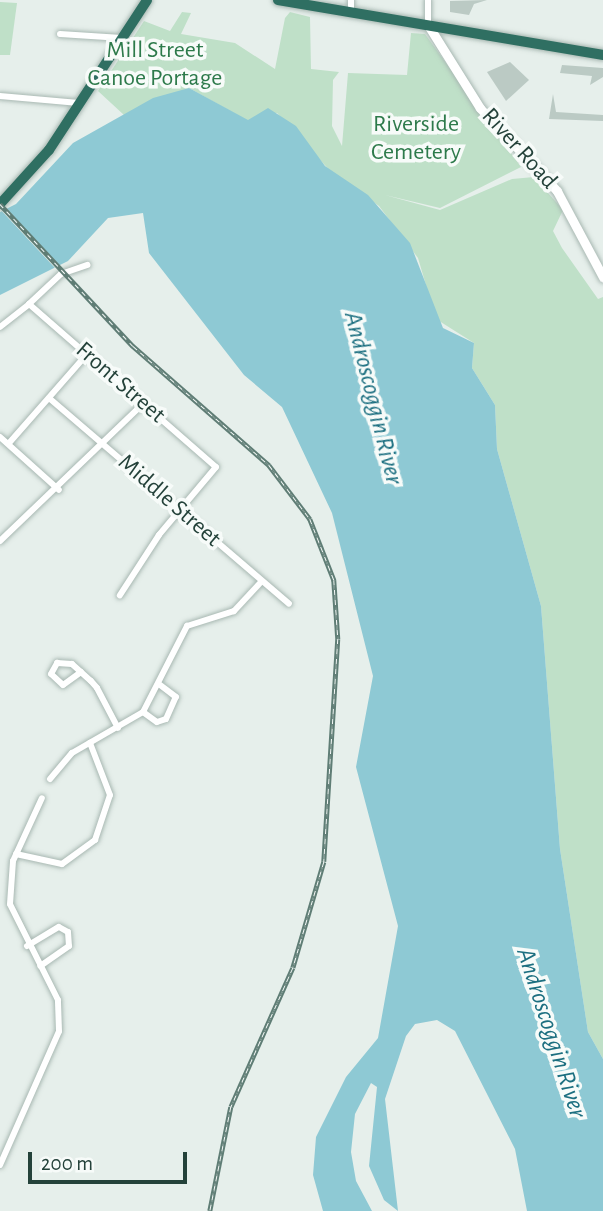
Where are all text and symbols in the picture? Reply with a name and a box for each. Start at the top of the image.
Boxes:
park label: Mill Street Canoe Portage [88,37,222,93]
street label: River Road [475,102,563,196]
park label: Riverside Cemetery [371,111,461,167]
water label: Androscoggin River [336,308,410,488]
street label: Front Street [69,336,171,430]
street label: Middle Street [112,448,226,554]
water label: Androscoggin River [509,944,593,1122]
scale bar [32,1138,191,1182]
text: 200 m [41,1153,93,1174]

